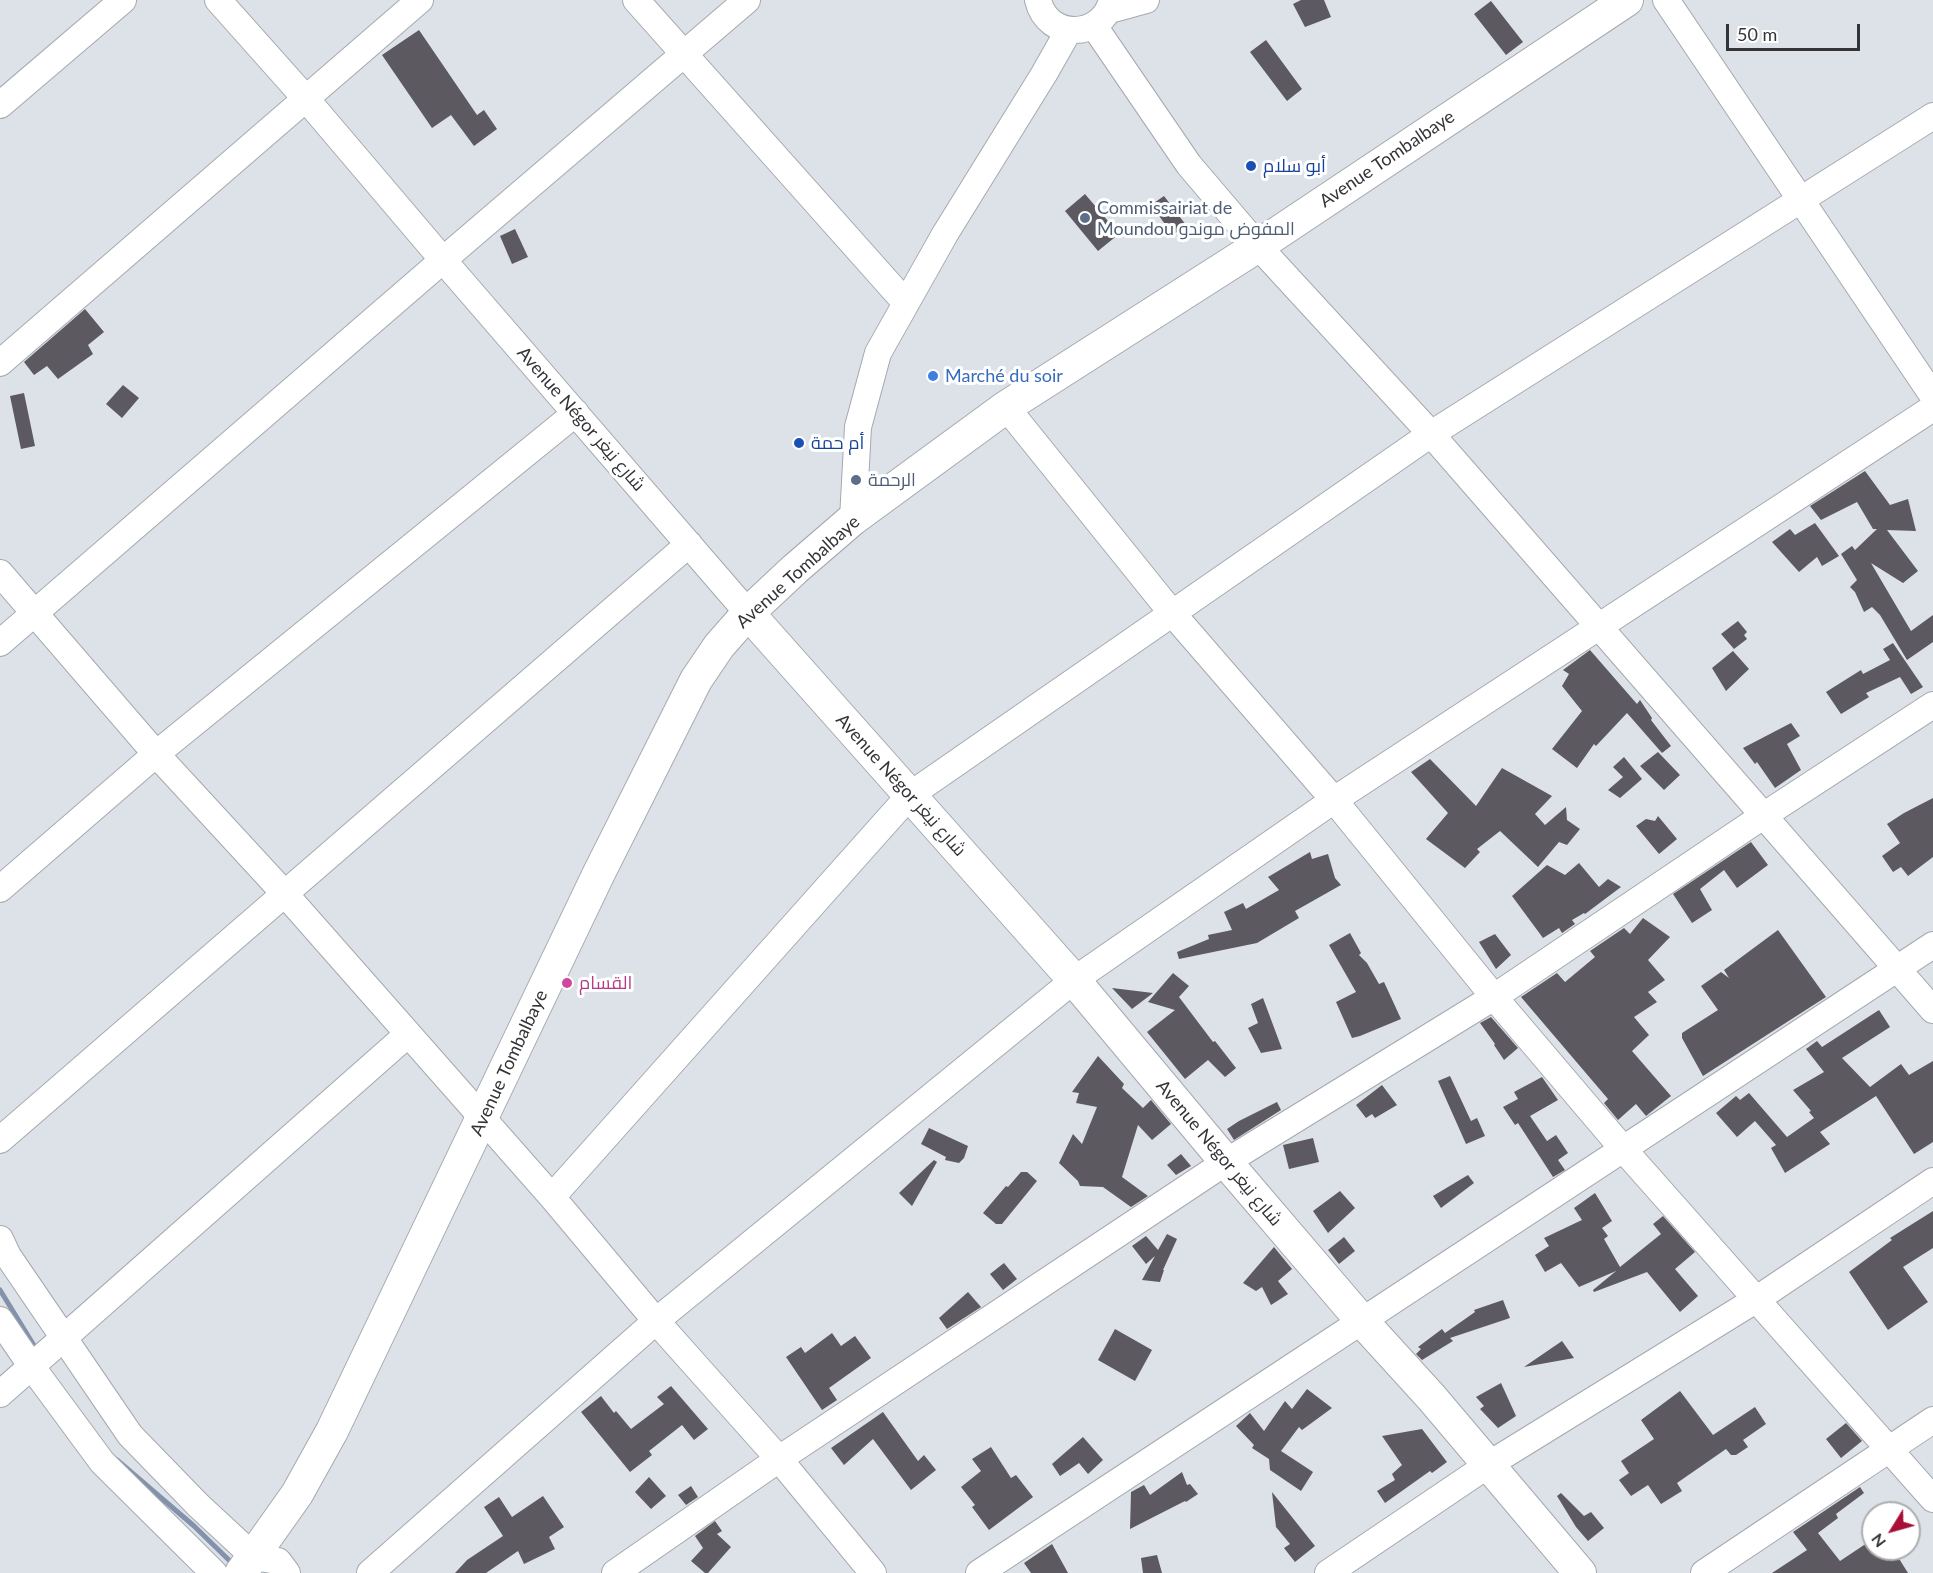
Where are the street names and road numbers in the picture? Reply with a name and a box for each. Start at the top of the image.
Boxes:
street label: Avenue Tombalbaye [1315,106,1459,212]
street label: Avenue Négor شارع نيغر [512,342,650,496]
street label: Avenue Tombalbaye [732,511,864,633]
street label: Avenue Négor شارع نيغر [831,709,971,861]
street label: Avenue Tombalbaye [466,987,552,1139]
street label: Avenue Négor شارع نيغر [1152,1076,1286,1230]

